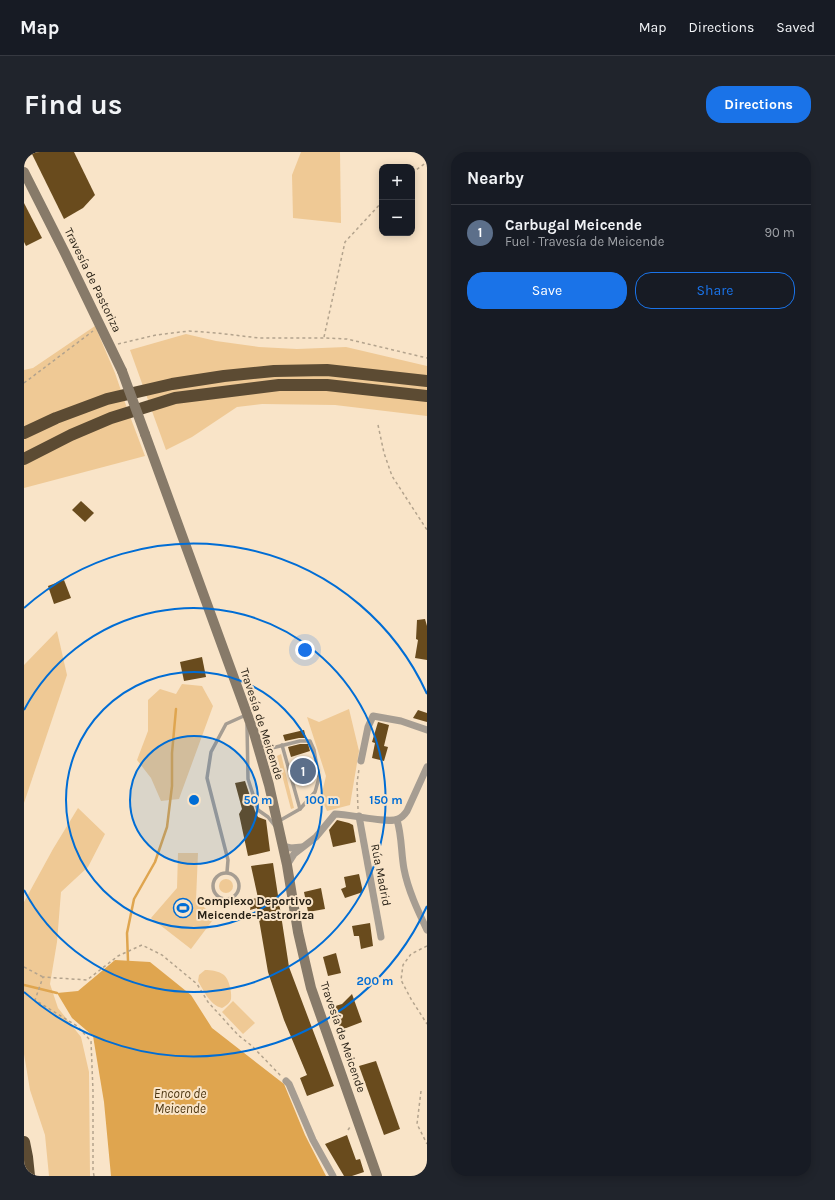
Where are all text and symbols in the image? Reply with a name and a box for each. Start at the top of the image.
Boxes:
text: Map [20,17,59,39]
text: Map [639,19,667,36]
text: Directions [689,19,754,36]
text: Saved [776,19,815,36]
button: Directions [706,86,811,123]
text: Find us [24,88,123,121]
map controls [379,164,415,236]
button: + [379,164,415,200]
text: Nearby [467,168,524,188]
button: − [379,200,415,236]
text: Carbugal Meicende [505,216,642,234]
street label: Travesía de Pastoriza [62,225,124,335]
text: 1 [478,225,482,240]
text: 90 m [764,225,795,240]
text: Fuel · Travesía de Meicende [505,234,664,249]
button: Save [467,272,627,309]
button: Share [635,272,795,309]
your location [295,640,315,660]
street label: Travesía de Meicende [237,666,287,782]
pin: 1 [290,756,316,786]
centre of rings [187,793,201,807]
text: 50 m [244,793,273,807]
text: 100 m [305,793,339,807]
text: 150 m [369,793,403,807]
street label: Rúa Madrid [368,843,394,907]
place label: Complexo Deportivo Meicende-Pastroriza [197,894,314,922]
sports icon: Complexo Deportivo Meicende-Pastroriza [172,897,194,919]
text: 200 m [357,974,393,988]
street label: Travesía de Meicende [317,980,369,1094]
water label: Encoro de Meicende [154,1086,206,1116]

